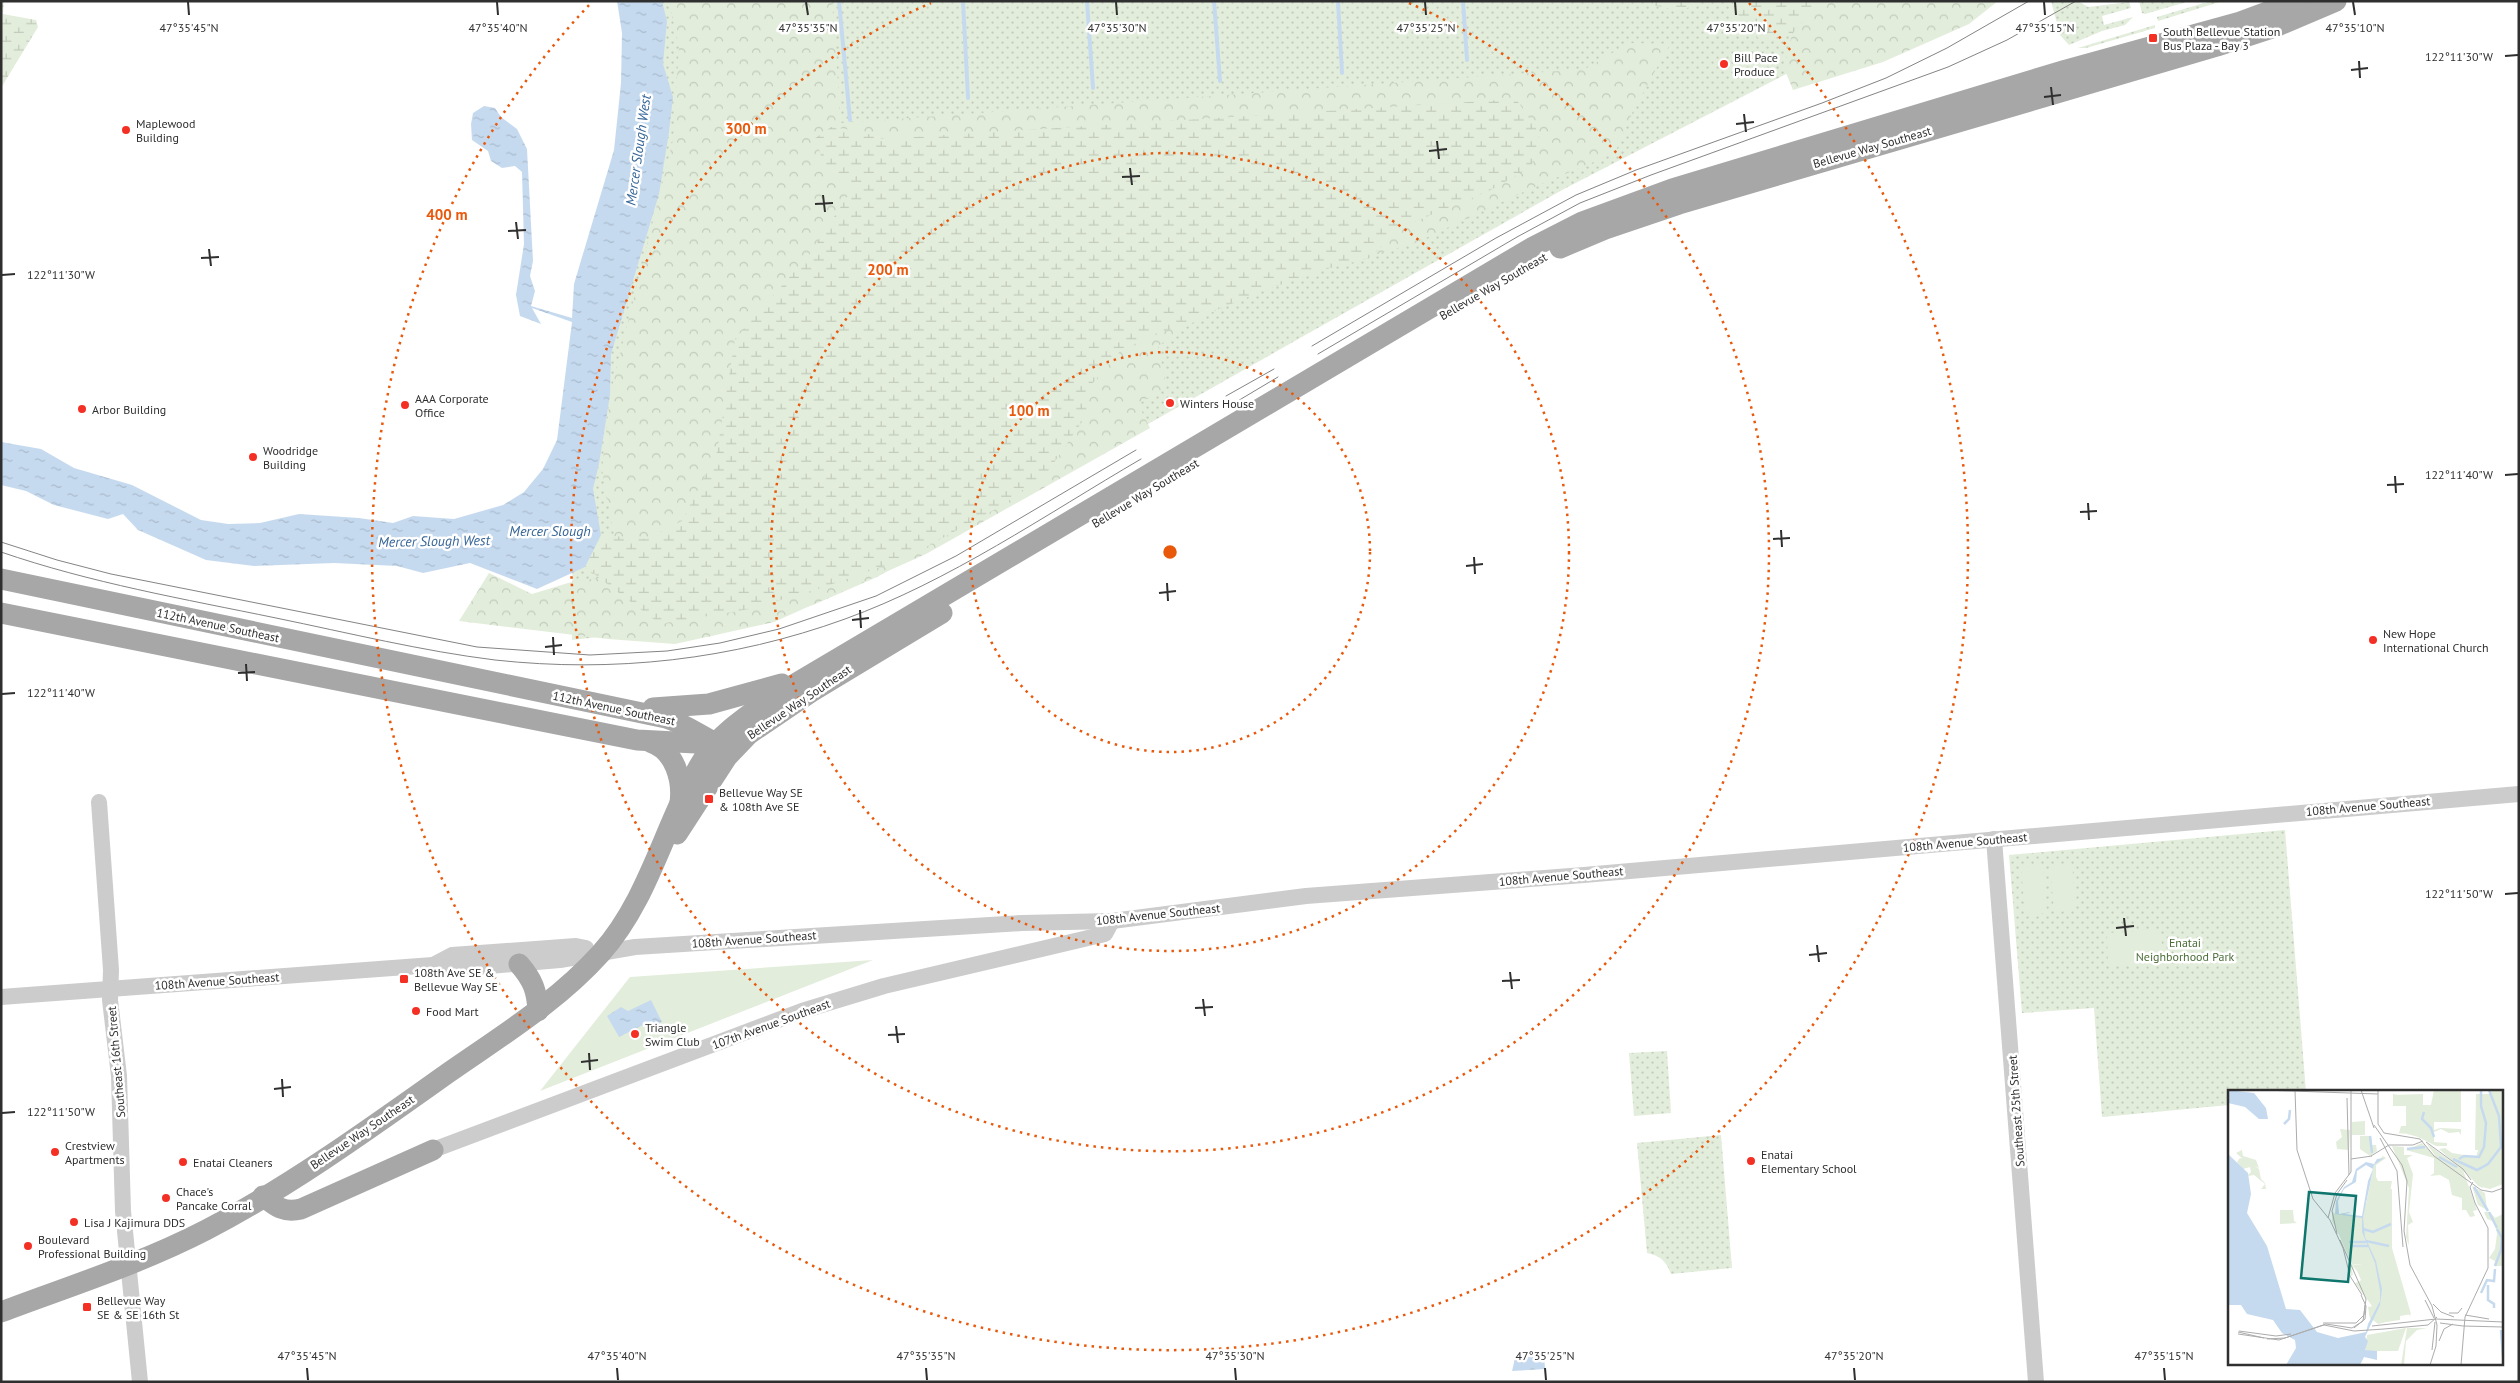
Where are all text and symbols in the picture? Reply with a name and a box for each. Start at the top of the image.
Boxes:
text: 47°35'45"N [159,20,219,35]
text: 47°35'40"N [468,20,528,35]
text: 47°35'35"N [778,20,838,35]
text: 47°35'30"N [1087,20,1147,35]
text: 47°35'25"N [1396,20,1456,35]
text: 47°35'20"N [1706,20,1766,35]
text: 47°35'15"N [2015,20,2075,35]
text: 47°35'10"N [2325,20,2385,35]
place label: South Bellevue Station Bus Plaza - Bay 3 [2163,24,2280,53]
marker: South Bellevue Station Bus Plaza - Bay 3 [2147,32,2159,44]
text: 122°11'30"W [2425,49,2493,64]
place label: Bill Pace Produce [1734,50,1778,79]
marker: Bill Pace Produce [1718,58,1730,70]
water label: Mercer Slough West [621,93,655,207]
place label: Maplewood Building [136,116,195,145]
text: 300 m [725,119,767,138]
street label: Bellevue Way Southeast [1811,123,1933,171]
marker: Maplewood Building [120,124,132,136]
text: 400 m [426,205,468,224]
street label: Bellevue Way Southeast [1436,249,1550,323]
text: 200 m [867,260,909,279]
text: 122°11'30"W [27,267,95,282]
place label: AAA Corporate Office [415,391,489,420]
place label: Winters House [1180,396,1254,411]
marker: Winters House [1164,397,1176,409]
marker: AAA Corporate Office [399,399,411,411]
text: 100 m [1008,401,1050,420]
place label: Arbor Building [92,402,166,417]
marker: Arbor Building [76,403,88,415]
place label: Woodridge Building [263,443,318,472]
marker: Woodridge Building [247,451,259,463]
street label: Bellevue Way Southeast [1089,455,1201,531]
text: 122°11'40"W [2425,467,2493,482]
water label: Mercer Slough [509,522,591,540]
water label: Mercer Slough West [378,531,491,551]
centre of rings [1161,543,1179,561]
street label: 112th Avenue Southeast [155,605,281,645]
place label: New Hope International Church [2383,626,2489,655]
marker: New Hope International Church [2367,634,2379,646]
street label: Bellevue Way Southeast [744,662,854,742]
text: 122°11'40"W [27,685,95,700]
street label: 112th Avenue Southeast [551,688,677,728]
place label: Bellevue Way SE & 108th Ave SE [719,785,803,814]
marker: Bellevue Way SE & 108th Ave SE [703,793,715,805]
street label: 108th Avenue Southeast [2305,793,2431,819]
street label: 108th Avenue Southeast [1902,829,2028,855]
street label: 108th Avenue Southeast [1498,863,1624,889]
text: 122°11'50"W [2425,886,2493,901]
street label: 108th Avenue Southeast [1095,900,1221,928]
street label: 108th Avenue Southeast [691,927,817,951]
park label: Enatai Neighborhood Park [2136,935,2235,964]
place label: 108th Ave SE & Bellevue Way SE [414,965,498,994]
street label: 108th Avenue Southeast [154,969,280,993]
marker: 108th Ave SE & Bellevue Way SE [398,973,410,985]
street label: 107th Avenue Southeast [710,996,832,1052]
place label: Food Mart [426,1004,479,1019]
marker: Food Mart [410,1005,422,1017]
street label: Southeast 16th Street [104,1006,128,1118]
place label: Triangle Swim Club [645,1020,700,1049]
marker: Triangle Swim Club [629,1028,641,1040]
street label: Southeast 25th Street [2005,1055,2027,1167]
inset map [2228,1090,2502,1366]
street label: Bellevue Way Southeast [307,1092,417,1172]
text: 122°11'50"W [27,1104,95,1119]
place label: Crestview Apartments [65,1138,125,1167]
marker: Crestview Apartments [49,1146,61,1158]
place label: Enatai Elementary School [1761,1147,1857,1176]
place label: Enatai Cleaners [193,1155,273,1170]
marker: Enatai Elementary School [1745,1155,1757,1167]
marker: Enatai Cleaners [177,1156,189,1168]
place label: Chace's Pancake Corral [176,1184,252,1213]
marker: Chace's Pancake Corral [160,1192,172,1204]
place label: Lisa J Kajimura DDS [84,1215,185,1230]
marker: Lisa J Kajimura DDS [68,1216,80,1228]
place label: Boulevard Professional Building [38,1232,146,1261]
marker: Boulevard Professional Building [22,1240,34,1252]
place label: Bellevue Way SE & SE 16th St [97,1293,179,1322]
marker: Bellevue Way SE & SE 16th St [81,1301,93,1313]
text: 47°35'45"N [277,1348,337,1363]
text: 47°35'40"N [587,1348,647,1363]
text: 47°35'35"N [896,1348,956,1363]
text: 47°35'30"N [1205,1348,1265,1363]
text: 47°35'25"N [1515,1348,1575,1363]
text: 47°35'20"N [1824,1348,1884,1363]
text: 47°35'15"N [2134,1348,2194,1363]

